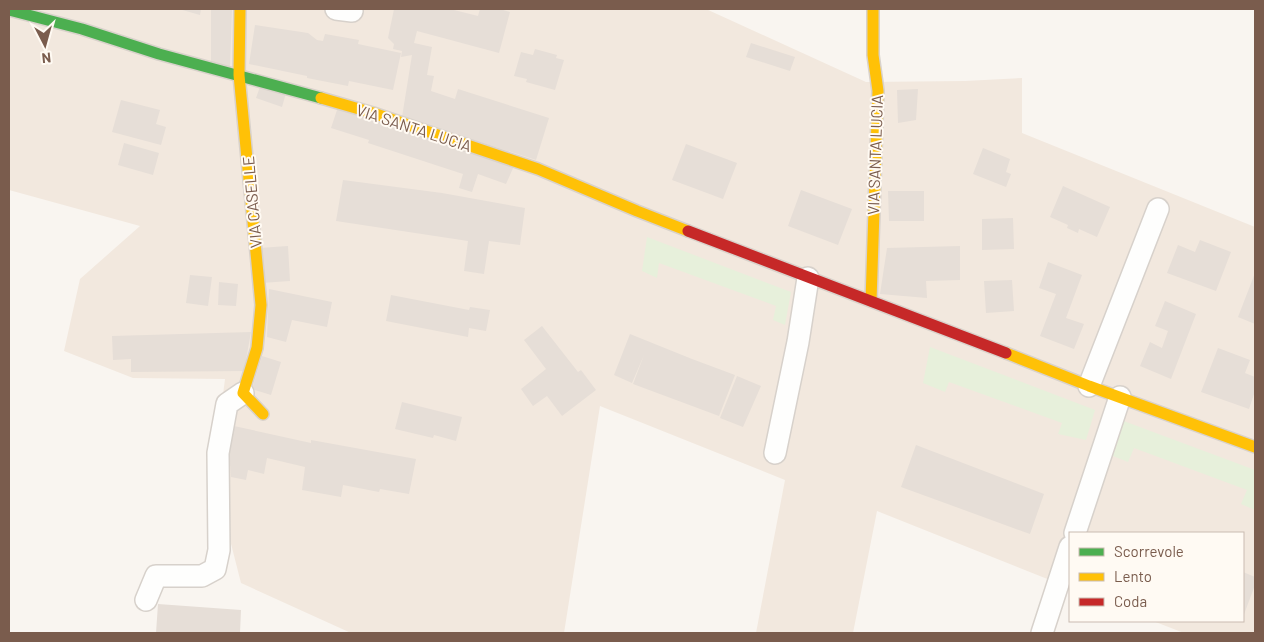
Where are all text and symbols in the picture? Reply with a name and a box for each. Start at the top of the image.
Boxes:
north arrow [20,20,70,70]
text: N [41,49,52,67]
street label: VIA SANTA LUCIA [863,94,886,215]
street label: VIA SANTA LUCIA [354,100,475,155]
street label: VIA CASELLE [238,155,265,249]
legend [1069,532,1244,622]
text: Scorrevole [1114,542,1184,560]
text: Lento [1114,567,1152,585]
text: Coda [1114,592,1147,610]

